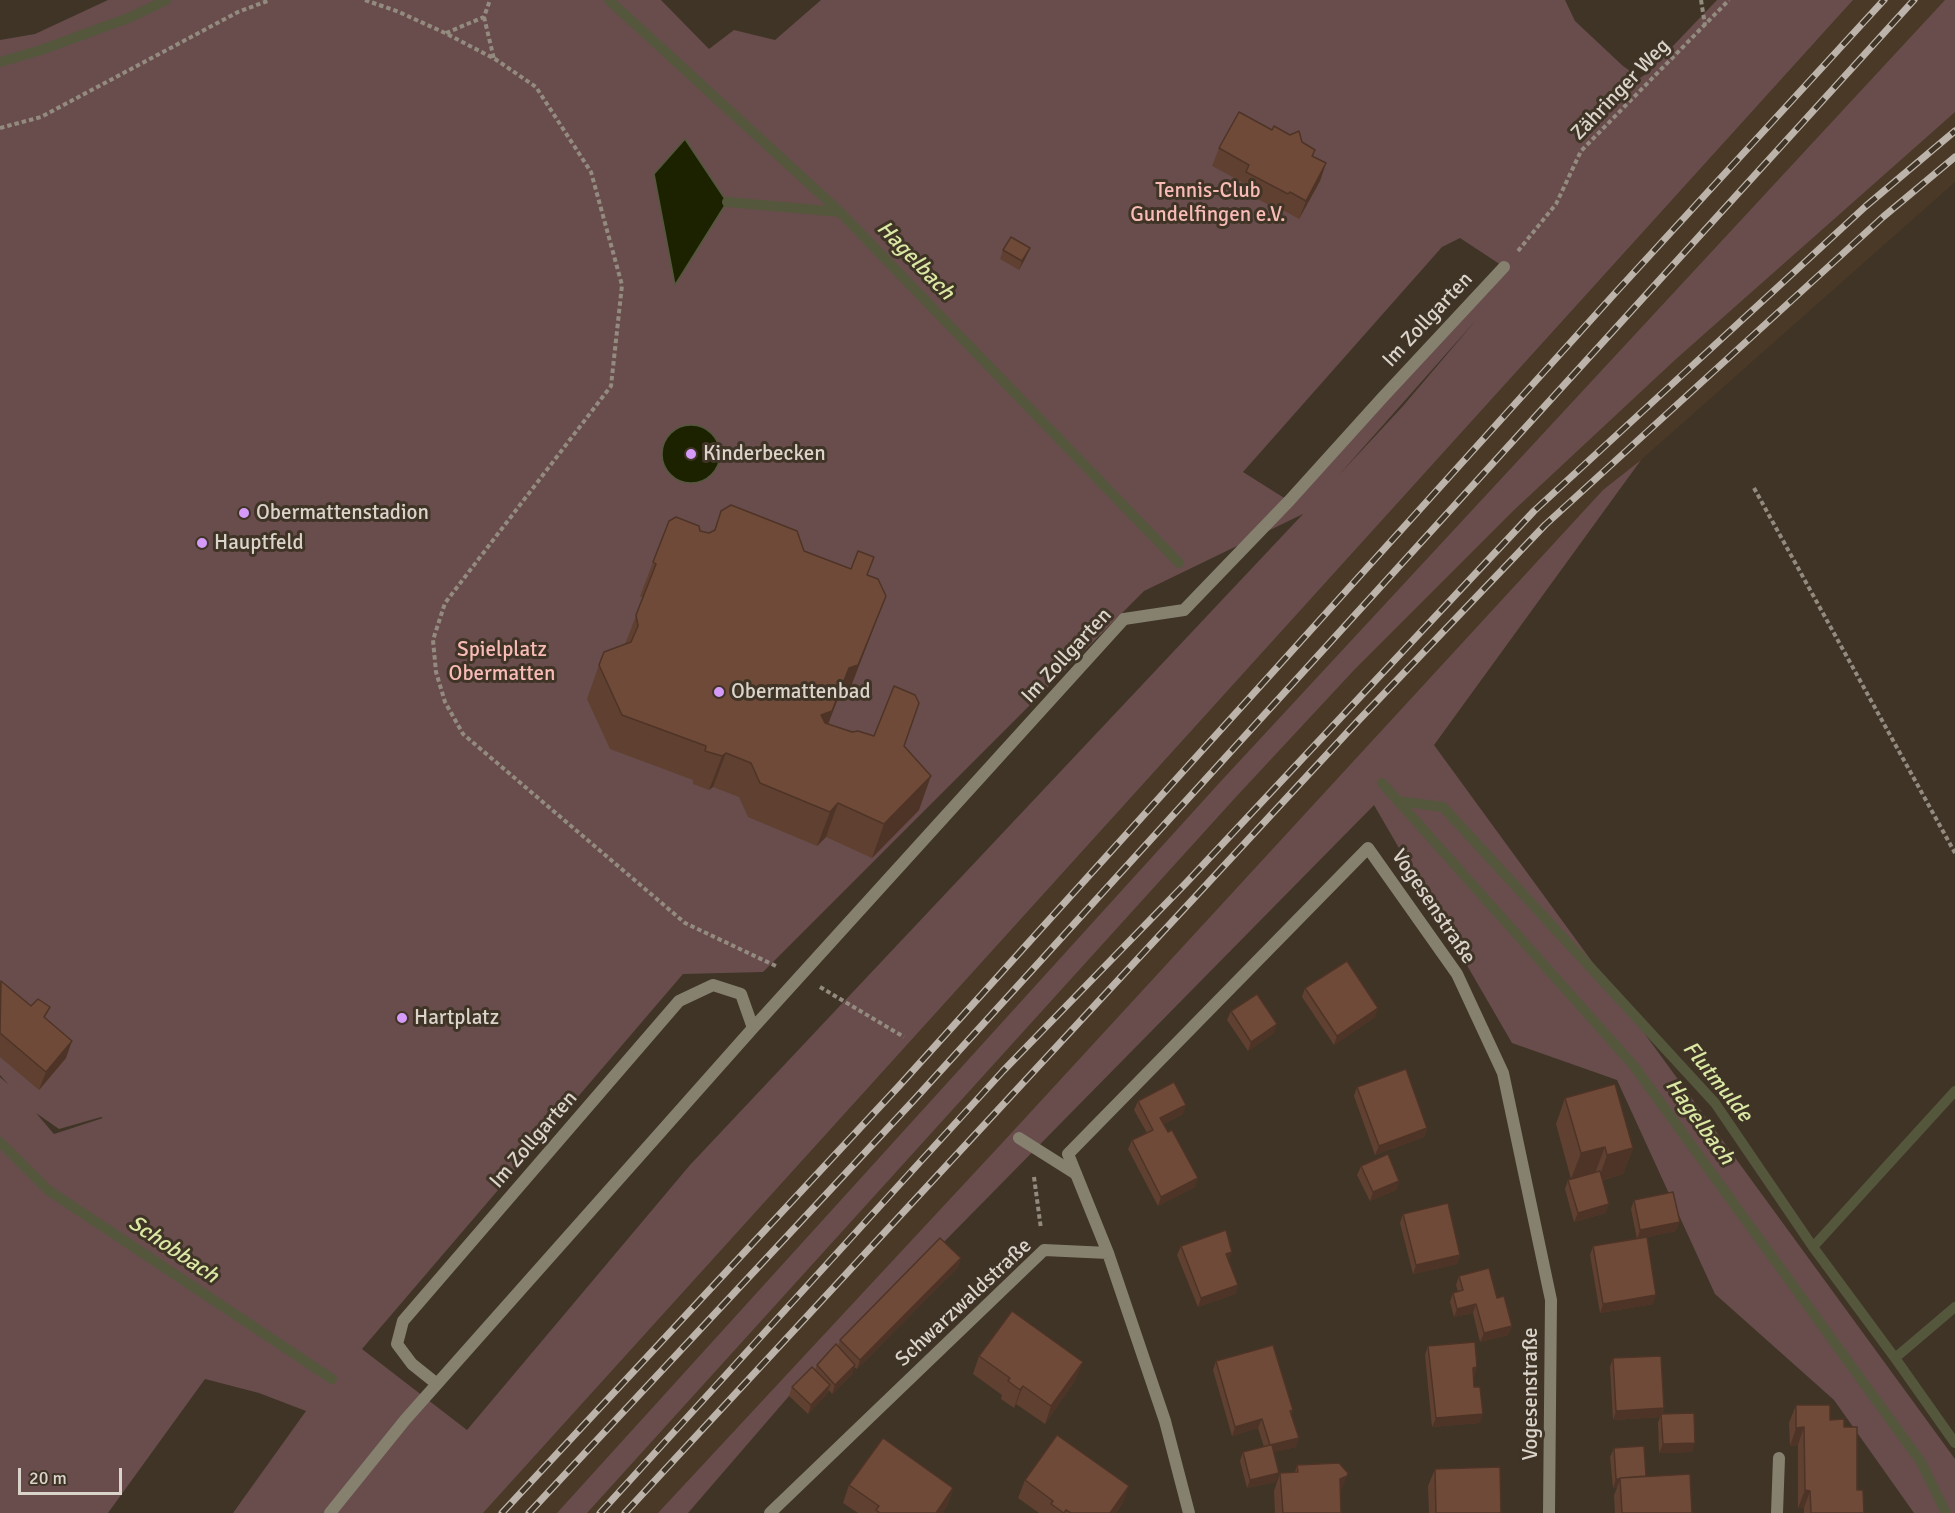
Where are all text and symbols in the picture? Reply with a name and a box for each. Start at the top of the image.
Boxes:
street label: Zähringer Weg [1566,34,1676,146]
park label: Tennis-Club Gundelfingen e.V. [1130,178,1286,228]
water label: Hagelbach [871,216,959,306]
street label: Im Zollgarten [1378,267,1478,373]
place label: Kinderbecken [703,441,826,467]
marker: Kinderbecken [684,447,698,461]
place label: Obermattenstadion [256,500,429,526]
marker: Obermattenstadion [237,506,251,520]
place label: Hauptfeld [214,530,304,556]
marker: Hauptfeld [195,536,209,550]
street label: Im Zollgarten [1017,603,1117,709]
park label: Spielplatz Obermatten [449,637,555,687]
place label: Obermattenbad [731,679,871,705]
marker: Obermattenbad [712,685,726,699]
street label: Vogesenstraße [1385,845,1481,969]
place label: Hartplatz [414,1005,499,1031]
marker: Hartplatz [395,1011,409,1025]
water label: Flutmulde [1677,1036,1757,1128]
water label: Hagelbach [1659,1074,1739,1170]
street label: Im Zollgarten [485,1086,583,1194]
water label: Schobbach [123,1210,223,1290]
street label: Schwarzwaldstraße [891,1234,1037,1372]
street label: Vogesenstraße [1518,1327,1544,1461]
scale bar [21,1456,124,1494]
text: 20 m [29,1467,67,1489]

